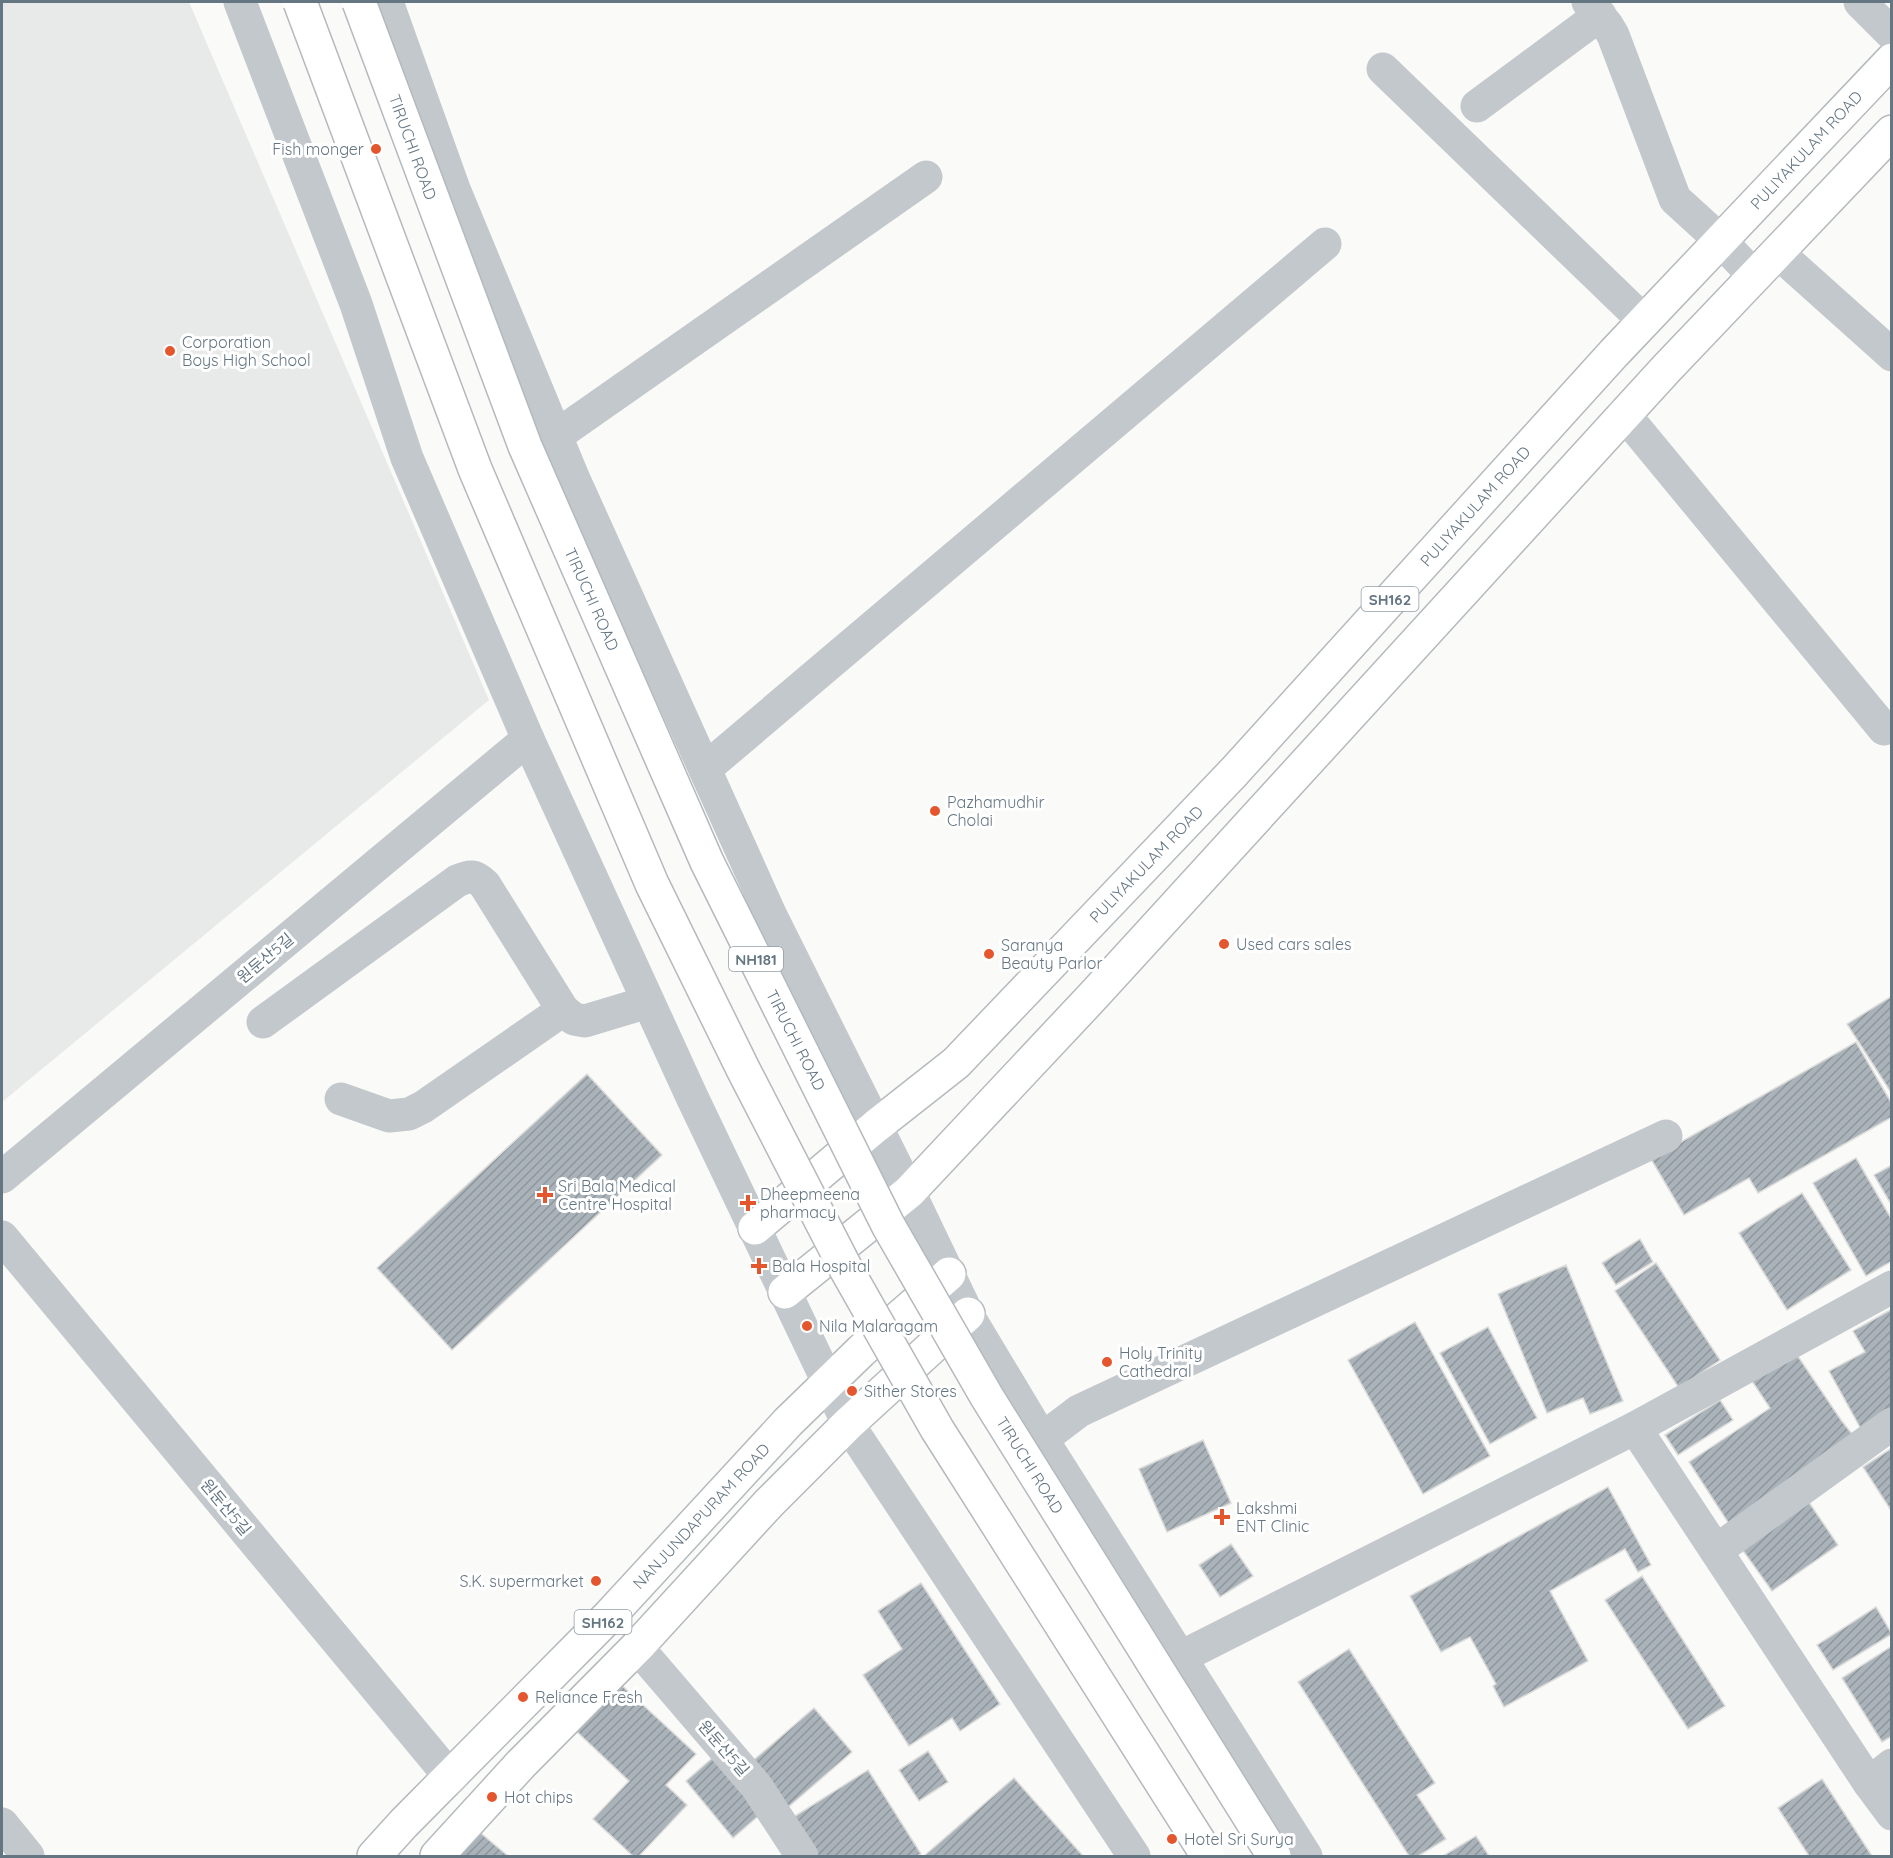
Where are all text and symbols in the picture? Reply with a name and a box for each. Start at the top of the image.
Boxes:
street label: PULIYAKULAM ROAD [1746,86,1866,214]
street label: TIRUCHI ROAD [385,92,441,202]
place label: Fish monger [272,139,364,159]
marker: Fish monger [369,142,383,156]
place label: Corporation Boys High School [182,332,311,370]
marker: Corporation Boys High School [163,344,177,358]
street label: PULIYAKULAM ROAD [1416,442,1534,570]
street label: TIRUCHI ROAD [560,544,624,654]
road number: SH162 [1362,587,1418,611]
place label: Pazhamudhir Cholai [947,792,1045,830]
street label: PULIYAKULAM ROAD [1085,801,1207,927]
marker: Pazhamudhir Cholai [928,804,942,818]
street label: 원둔산5길 [233,929,297,987]
place label: Used cars sales [1236,934,1351,954]
place label: Saranya Beauty Parlor [1001,935,1103,973]
marker: Used cars sales [1217,937,1231,951]
road number: NH181 [729,947,783,971]
marker: Saranya Beauty Parlor [982,947,996,961]
street label: TIRUCHI ROAD [762,986,830,1094]
place label: Sri Bala Medical Centre Hospital [558,1176,676,1214]
place label: Dheepmeena pharmacy [760,1184,860,1222]
marker: Sri Bala Medical Centre Hospital [536,1186,554,1204]
marker: Dheepmeena pharmacy [741,1196,755,1210]
place label: Bala Hospital [772,1256,870,1276]
marker: Bala Hospital [750,1257,768,1275]
place label: Nila Malaragam [819,1316,938,1336]
marker: Nila Malaragam [800,1319,814,1333]
place label: Holy Trinity Cathedral [1119,1343,1203,1381]
marker: Holy Trinity Cathedral [1100,1355,1114,1369]
place label: Sither Stores [864,1381,957,1401]
marker: Sither Stores [845,1384,859,1398]
street label: TIRUCHI ROAD [992,1413,1068,1517]
street label: NANJUNDAPURAM ROAD [628,1439,774,1593]
street label: 원둔산5길 [197,1475,255,1539]
place label: Lakshmi ENT Clinic [1236,1498,1309,1536]
marker: Lakshmi ENT Clinic [1213,1508,1231,1526]
place label: S.K. supermarket [459,1571,584,1591]
marker: S.K. supermarket [589,1574,603,1588]
road number: SH162 [574,1610,632,1634]
place label: Reliance Fresh [535,1687,643,1707]
marker: Reliance Fresh [516,1690,530,1704]
street label: 원둔산5길 [694,1716,754,1780]
place label: Hot chips [504,1787,573,1807]
marker: Hot chips [485,1790,499,1804]
place label: Hotel Sri Surya [1184,1829,1294,1849]
marker: Hotel Sri Surya [1165,1832,1179,1846]

